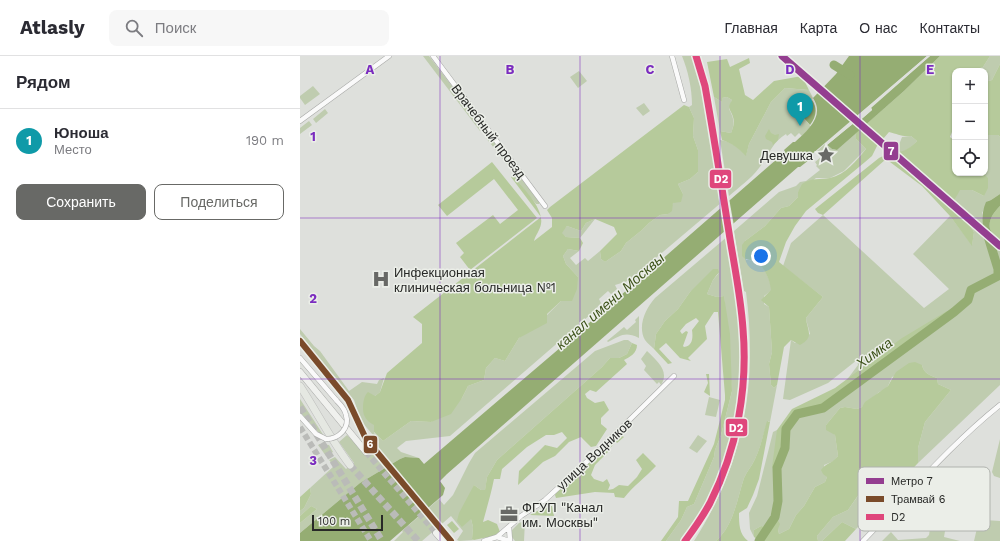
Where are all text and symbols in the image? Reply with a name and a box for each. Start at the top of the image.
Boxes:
search box [109,10,389,46]
text: Atlasly [20,16,85,39]
icon: search [123,17,145,39]
text: Поиск [155,19,196,37]
text: Главная [725,20,778,36]
text: Карта [800,20,837,36]
text: О нас [859,20,898,36]
text: Контакты [920,20,980,36]
text: A [366,62,375,77]
text: B [506,62,515,77]
text: C [646,62,655,77]
text: D [785,62,795,77]
text: E [926,62,934,77]
map controls [952,68,988,176]
button: + [952,68,988,104]
text: Рядом [16,72,71,92]
street label: Врачебный проезд [448,81,529,182]
pin: 1 [787,93,813,126]
button: − [952,104,988,140]
text: Юноша [54,124,109,142]
text: 1 [310,129,316,144]
text: 1 [26,133,32,148]
text: 190 m [246,133,284,148]
button: locate [952,140,988,176]
line badge: 7 [883,141,899,161]
text: Место [54,142,92,157]
place icon: Девушка [816,145,836,165]
text: 7 [888,145,895,158]
place label: Девушка [760,148,814,163]
line badge: D2 [709,169,732,189]
text: D2 [714,173,729,186]
button: Сохранить [16,184,146,220]
button: Поделиться [154,184,284,220]
your location [751,246,771,266]
water label: канал имени Москвы [553,249,668,352]
place label: Инфекционная клиническая больница №1 [394,265,556,295]
hospital icon: Инфекционная клиническая больница №1 [371,269,391,289]
text: 2 [309,291,317,306]
water label: Химка [852,334,896,372]
street label: улица Водников [553,415,635,493]
line badge: D2 [725,418,748,437]
text: D2 [729,422,744,435]
line badge: 6 [363,435,378,454]
text: 6 [367,438,374,451]
text: 3 [309,453,317,468]
legend [858,467,990,531]
text: Метро 7 [891,475,933,488]
text: Трамвай 6 [891,493,946,506]
place label: ФГУП "Канал им. Москвы" [522,500,603,530]
office icon: ФГУП "Канал им. Москвы" [499,504,519,524]
text: D2 [891,511,905,524]
scale bar [312,513,383,532]
text: 100 m [318,515,350,528]

